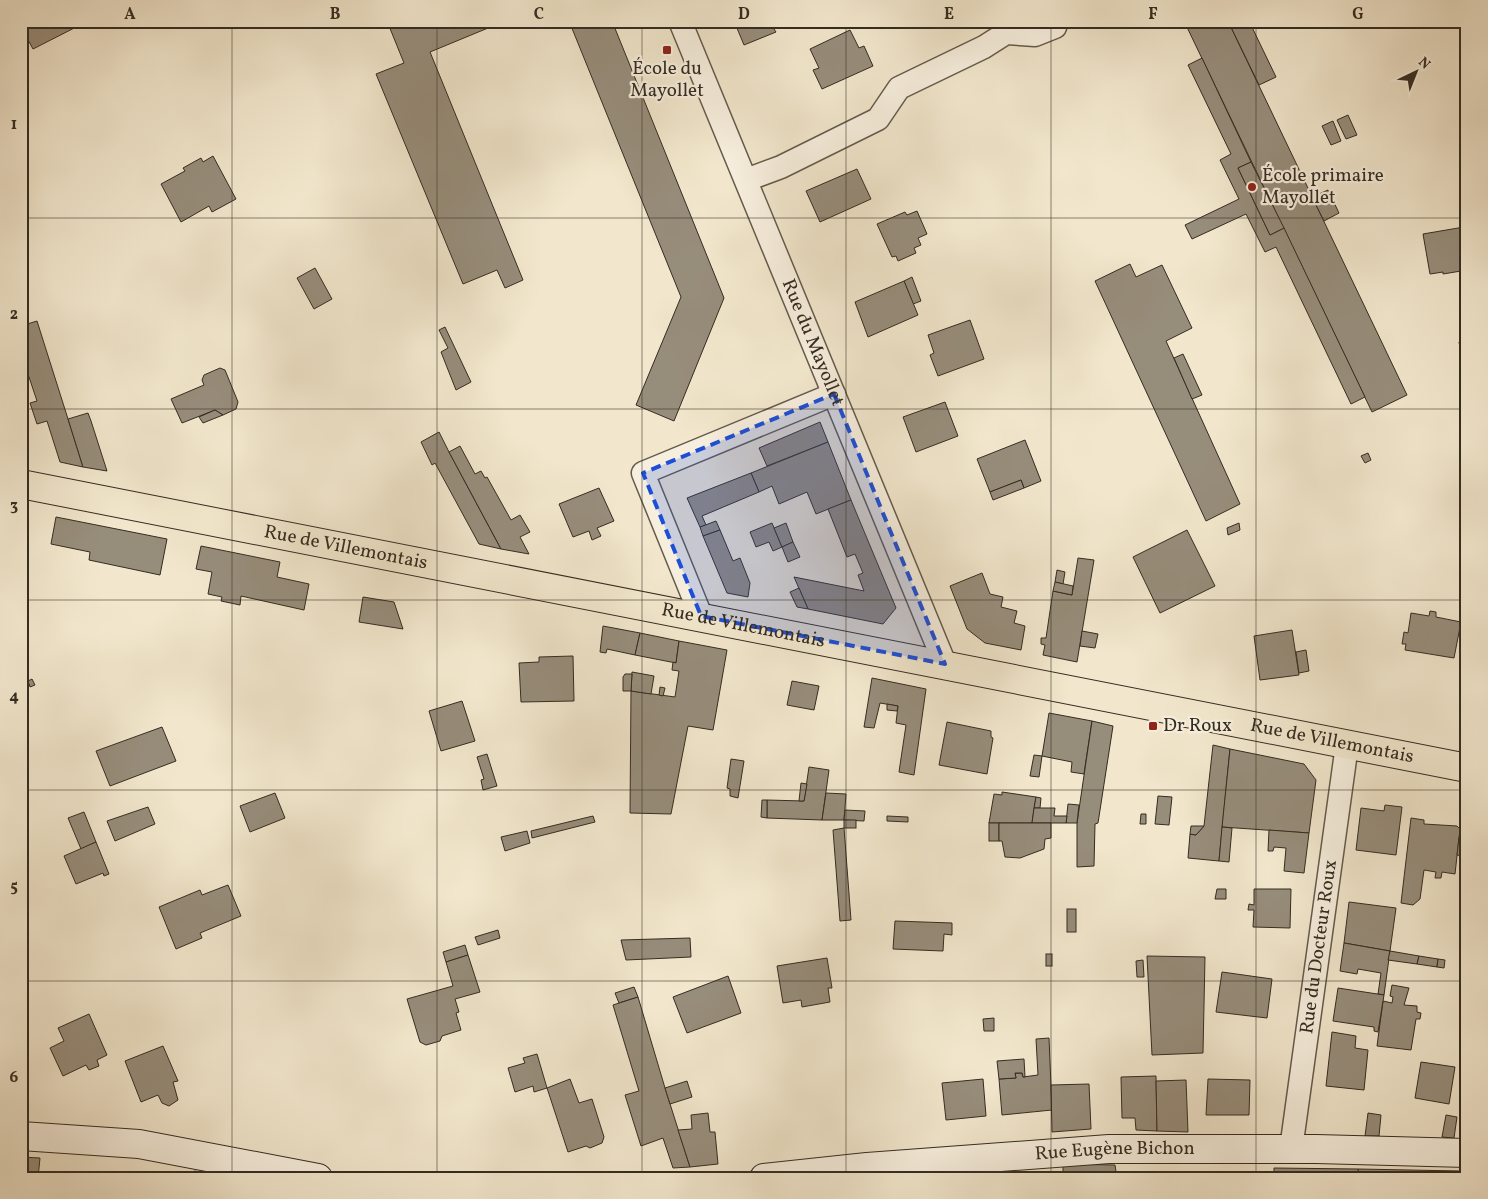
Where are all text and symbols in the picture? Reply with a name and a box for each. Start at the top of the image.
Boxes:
text: A [124,4,136,26]
text: B [330,4,341,26]
text: C [534,4,544,26]
text: D [738,4,750,26]
text: E [944,4,954,26]
text: F [1148,4,1158,26]
text: G [1352,4,1364,26]
marker: École du Mayollet [661,44,673,56]
north arrow [1390,48,1440,98]
text: N [1414,53,1434,74]
place label: École du Mayollet [630,56,704,104]
text: 1 [11,114,17,136]
place label: École primaire Mayollet [1262,163,1384,211]
marker: École primaire Mayollet [1246,181,1258,193]
street label: Rue du Mayollet [775,275,851,411]
text: 2 [10,304,18,326]
text: 3 [10,495,18,517]
street label: Rue de Villemontais [262,519,430,577]
street label: Rue de Villemontais [659,597,827,655]
text: 4 [9,686,19,708]
place label: Dr Roux [1163,713,1232,739]
street label: Rue de Villemontais [1248,713,1416,770]
marker: Dr Roux [1147,720,1159,732]
street label: Rue du Docteur Roux [1294,858,1344,1036]
text: 5 [10,876,18,898]
text: 6 [10,1067,19,1089]
street label: Rue Eugène Bichon [1034,1136,1195,1167]

